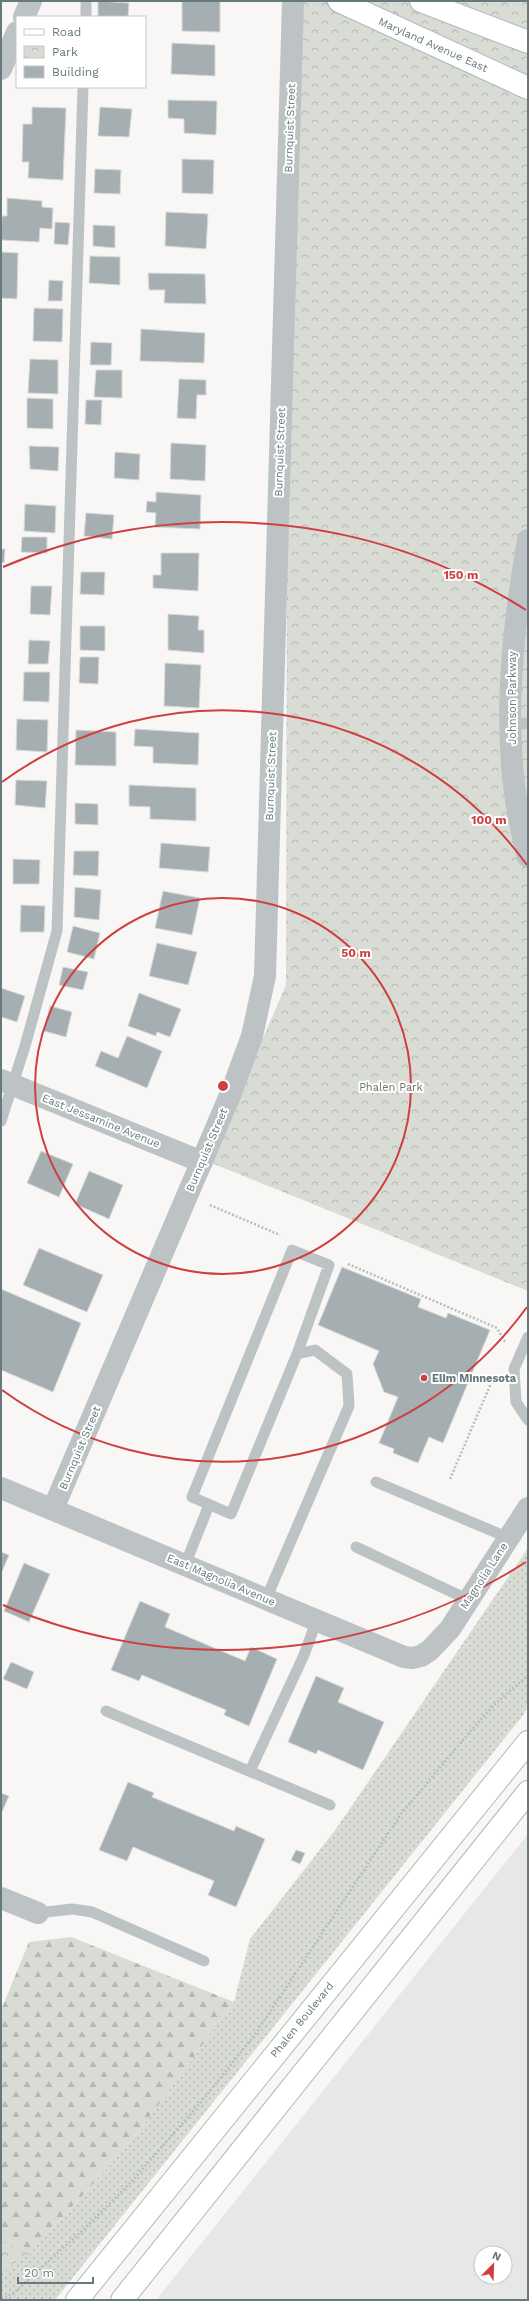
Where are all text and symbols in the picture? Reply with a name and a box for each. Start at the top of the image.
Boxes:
street label: Maryland Avenue East [376,15,490,75]
legend [16,16,146,88]
text: Road [52,25,81,39]
text: Park [52,45,78,59]
text: Building [52,65,99,79]
street label: Burnquist Street [282,83,298,173]
street label: Burnquist Street [272,407,288,497]
text: 150 m [444,568,478,582]
street label: Johnson Parkway [506,651,519,745]
street label: Burnquist Street [263,731,279,821]
text: 100 m [471,813,507,827]
text: 50 m [341,946,371,960]
centre of rings [216,1079,230,1093]
park label: Phalen Park [359,1081,423,1094]
street label: East Jessamine Avenue [40,1091,162,1151]
street label: Burnquist Street [184,1106,231,1194]
place label: Elim Minnesota [432,1372,517,1385]
marker: Elim Minnesota [419,1373,429,1383]
street label: Burnquist Street [57,1404,104,1492]
street label: Magnolia Lane [458,1540,510,1612]
street label: East Magnolia Avenue [165,1551,277,1609]
street label: Phalen Boulevard [268,1980,336,2060]
north arrow [473,2245,513,2285]
text: N [490,2249,503,2264]
scale bar [18,2259,93,2285]
text: 20 m [24,2266,54,2280]

